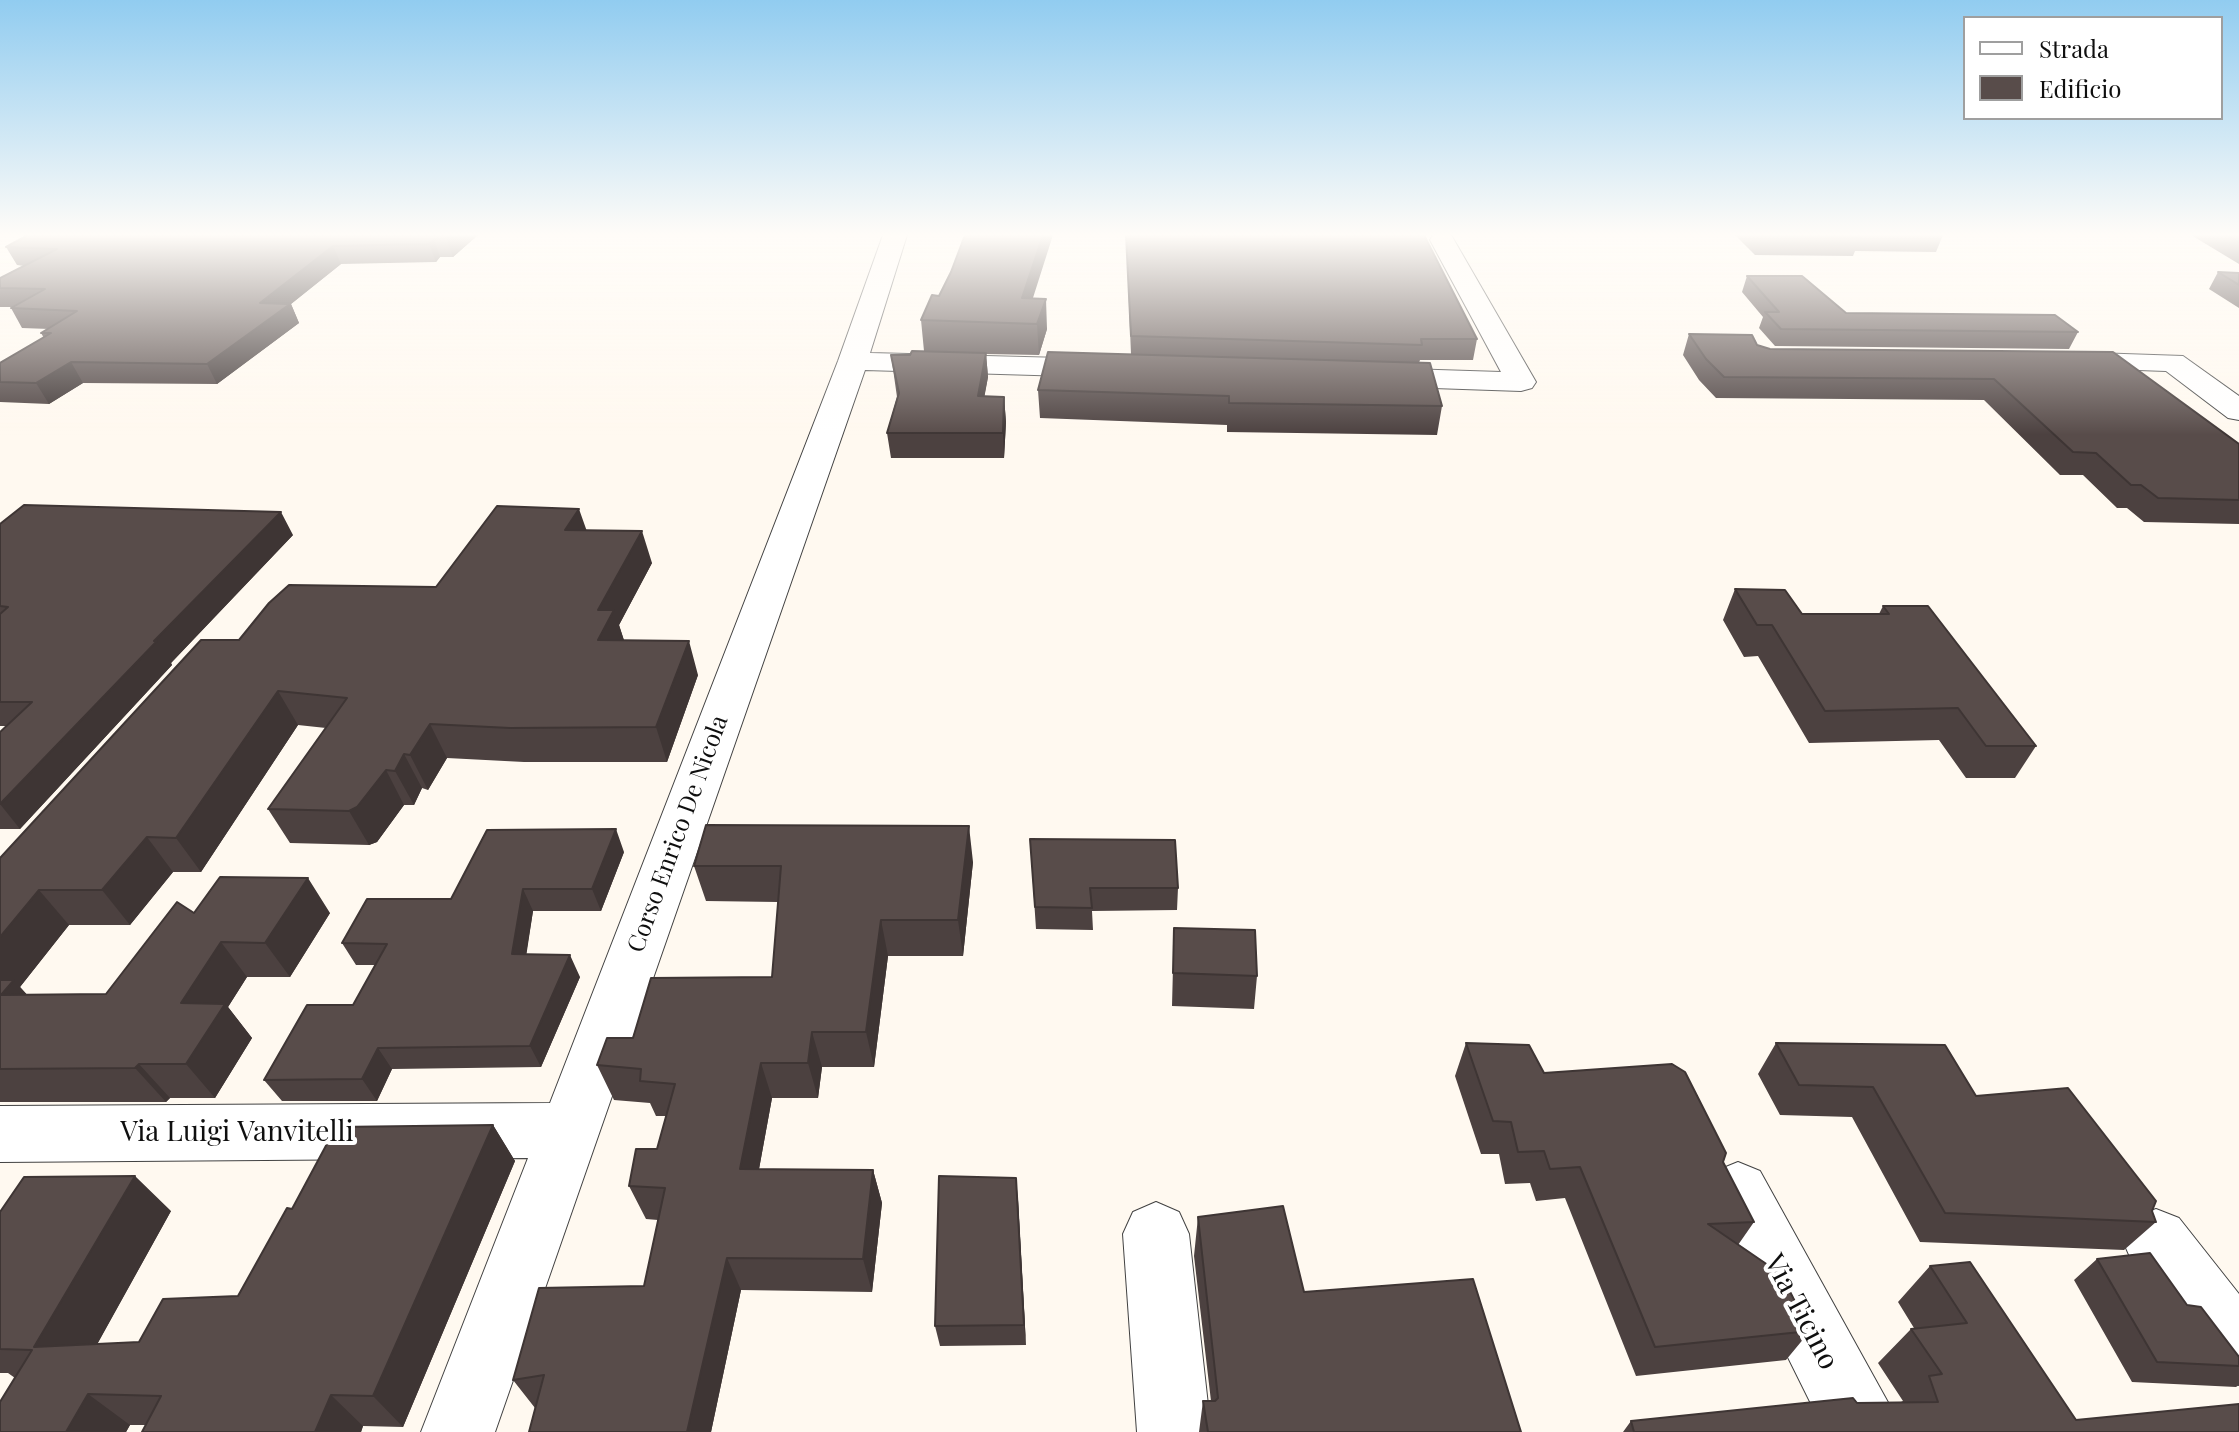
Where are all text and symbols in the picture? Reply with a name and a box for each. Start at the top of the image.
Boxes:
legend [1963,16,2223,120]
text: Strada [2039,32,2109,64]
text: Edificio [2039,72,2121,104]
street label: Corso Enrico De Nicola [622,712,734,956]
street label: Via Luigi Vanvitelli [120,1115,354,1149]
street label: Via Ticino [1757,1249,1845,1375]

